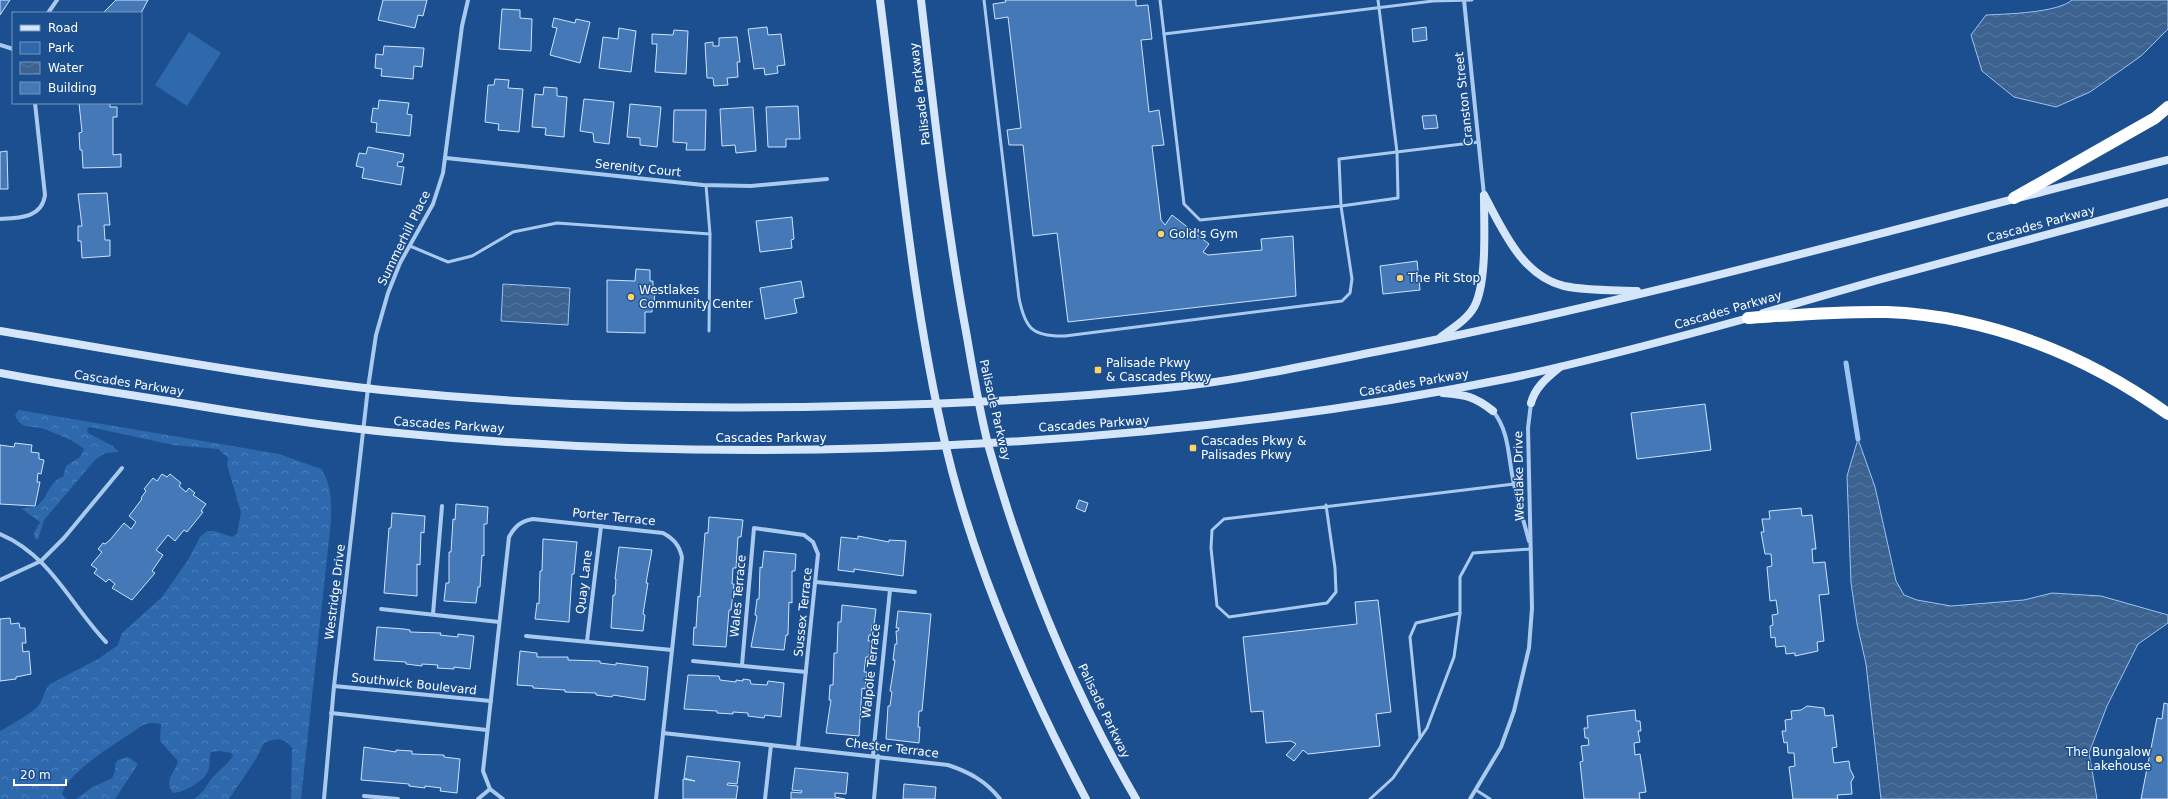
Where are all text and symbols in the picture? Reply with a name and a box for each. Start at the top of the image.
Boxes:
legend [12,12,142,104]
text: Road [48,21,78,35]
text: Park [48,41,74,55]
street label: Palisade Parkway [907,42,933,146]
street label: Cranston Street [1452,51,1476,147]
text: Water [48,61,84,75]
text: Building [48,81,97,95]
street label: Serenity Court [594,157,682,180]
street label: Summerhill Place [375,188,433,288]
street label: Cascades Parkway [1985,203,2097,245]
place label: Gold's Gym [1169,227,1238,241]
marker: Gold's Gym [1156,229,1166,239]
place label: The Pit Stop [1407,271,1480,285]
marker: The Pit Stop [1395,273,1405,283]
place label: Westlakes Community Center [639,283,753,311]
street label: Cascades Parkway [1673,288,1783,332]
marker: Westlakes Community Center [626,292,636,302]
place label: Palisade Pkwy & Cascades Pkwy [1106,356,1211,384]
street label: Palisade Parkway [977,358,1013,462]
marker: Palisade Pkwy & Cascades Pkwy [1093,365,1103,375]
street label: Cascades Parkway [1358,366,1470,400]
street label: Cascades Parkway [73,367,185,399]
street label: Cascades Parkway [1038,413,1150,435]
street label: Cascades Parkway [393,414,505,436]
street label: Cascades Parkway [715,431,827,445]
street label: Westlake Drive [1511,431,1527,521]
place label: Cascades Pkwy & Palisades Pkwy [1201,434,1306,462]
marker: Cascades Pkwy & Palisades Pkwy [1188,443,1198,453]
street label: Porter Terrace [572,506,656,528]
street label: Westridge Drive [322,543,348,641]
street label: Quay Lane [573,549,595,615]
street label: Wales Terrace [727,554,749,638]
street label: Sussex Terrace [791,567,815,657]
street label: Walpole Terrace [859,623,883,719]
street label: Palisade Parkway [1075,661,1133,761]
street label: Southwick Boulevard [351,670,477,698]
street label: Chester Terrace [844,735,940,761]
place label: The Bungalow Lakehouse [2065,745,2151,773]
marker: The Bungalow Lakehouse [2154,754,2164,764]
scale bar [14,761,66,787]
text: 20 m [20,768,51,782]

